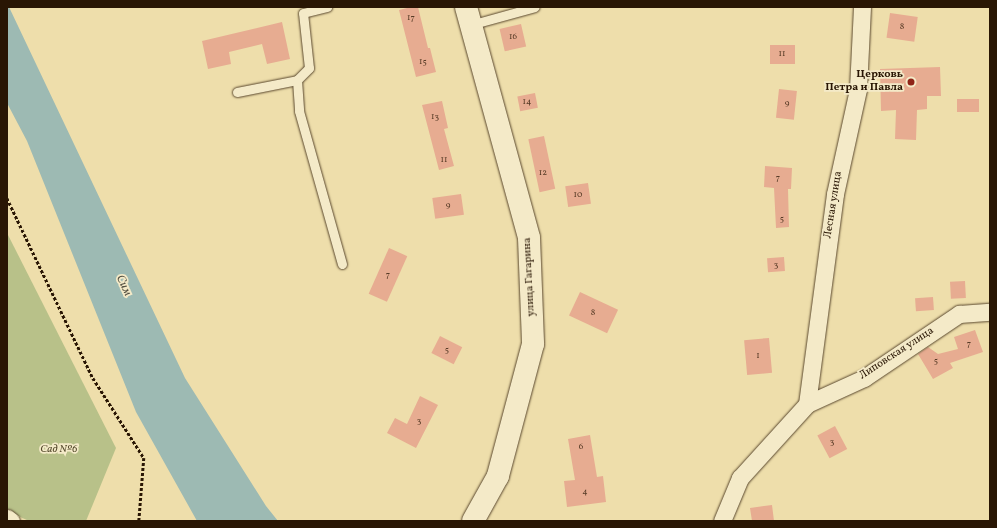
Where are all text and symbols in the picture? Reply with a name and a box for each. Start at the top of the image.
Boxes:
house number: 17 [407,13,415,23]
house number: 8 [900,22,904,32]
house number: 16 [509,32,517,42]
house number: 11 [779,49,785,59]
house number: 15 [419,57,427,67]
place label: Церковь Петра и Павла [825,69,903,95]
marker: Церковь Петра и Павла [906,77,916,87]
house number: 14 [523,97,531,107]
house number: 9 [785,99,789,109]
house number: 13 [431,112,439,122]
house number: 11 [441,155,447,165]
house number: 12 [539,168,547,178]
street label: Лесная улица [822,170,846,240]
house number: 7 [776,173,780,183]
house number: 10 [574,190,582,200]
house number: 9 [446,201,450,211]
house number: 5 [780,214,784,224]
street label: улица Гагарина [521,237,539,317]
house number: 3 [774,260,778,270]
house number: 7 [386,270,390,280]
water label: Сим [112,273,134,299]
house number: 8 [591,308,595,318]
street label: Липовская улица [857,325,937,383]
house number: 7 [967,339,971,349]
house number: 5 [445,345,449,355]
house number: 1 [756,351,760,361]
house number: 5 [934,356,938,366]
house number: 3 [417,416,421,426]
house number: 3 [830,437,834,447]
house number: 6 [579,442,583,452]
park label: Сад №6 [40,443,78,457]
house number: 4 [582,487,588,497]

